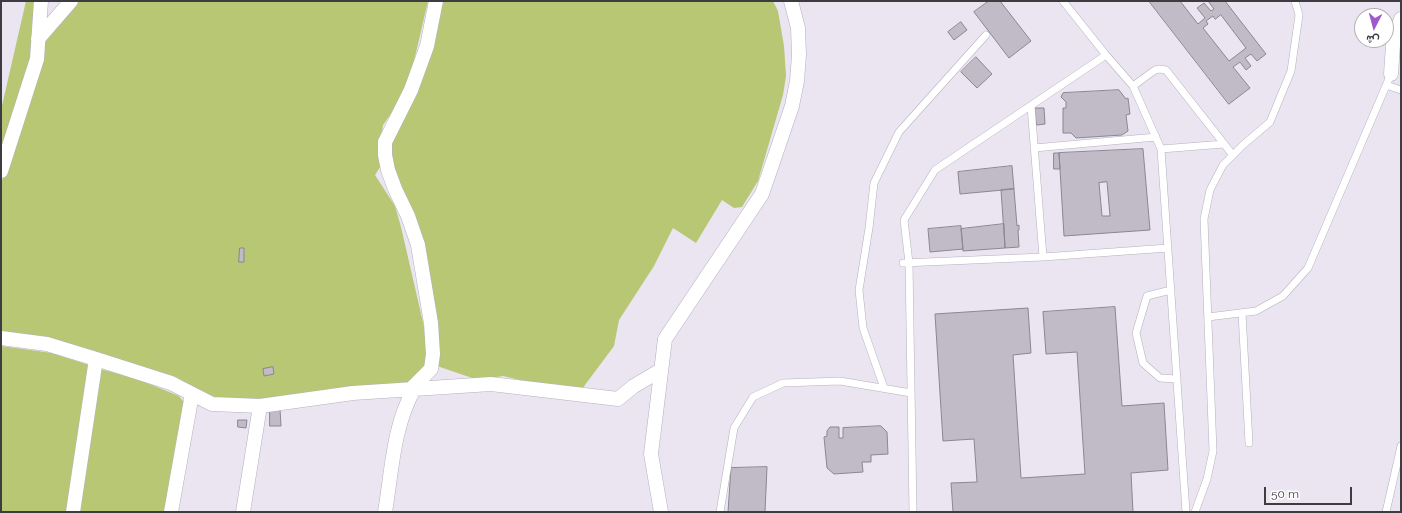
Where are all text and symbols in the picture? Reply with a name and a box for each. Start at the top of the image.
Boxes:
north arrow [1354,8,1394,48]
text: ش [1366,32,1380,47]
scale bar [1266,479,1354,505]
text: 50 m [1271,487,1299,501]

